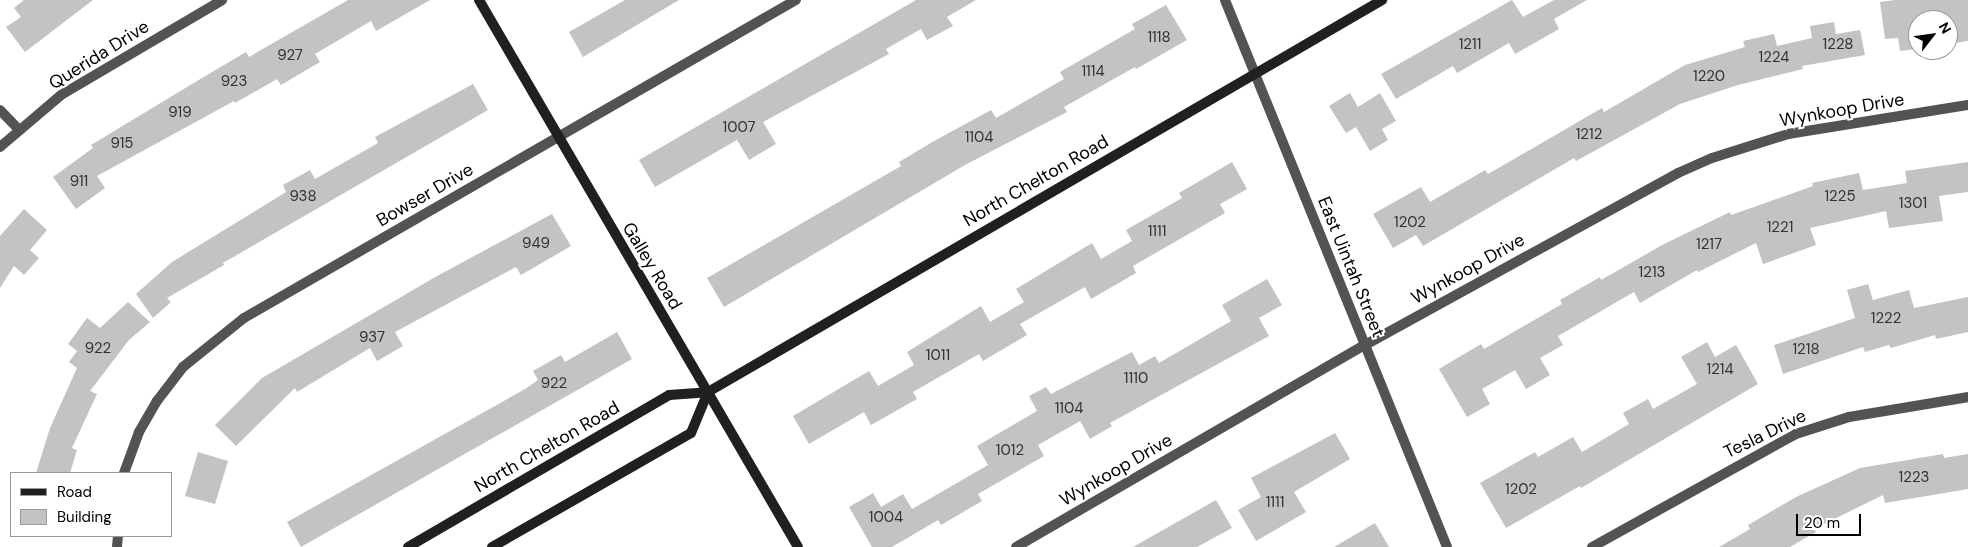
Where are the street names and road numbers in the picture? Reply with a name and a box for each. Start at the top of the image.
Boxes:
street label: Querida Drive [45,16,153,94]
street label: Wynkoop Drive [1778,88,1906,132]
street label: North Chelton Road [960,131,1112,231]
street label: Bowser Drive [373,159,477,231]
street label: East Uintah Street [1313,193,1389,341]
street label: Galley Road [617,218,687,314]
street label: Wynkoop Drive [1408,229,1528,309]
street label: North Chelton Road [471,397,623,497]
street label: Tesla Drive [1720,405,1810,463]
street label: Wynkoop Drive [1056,429,1176,511]

